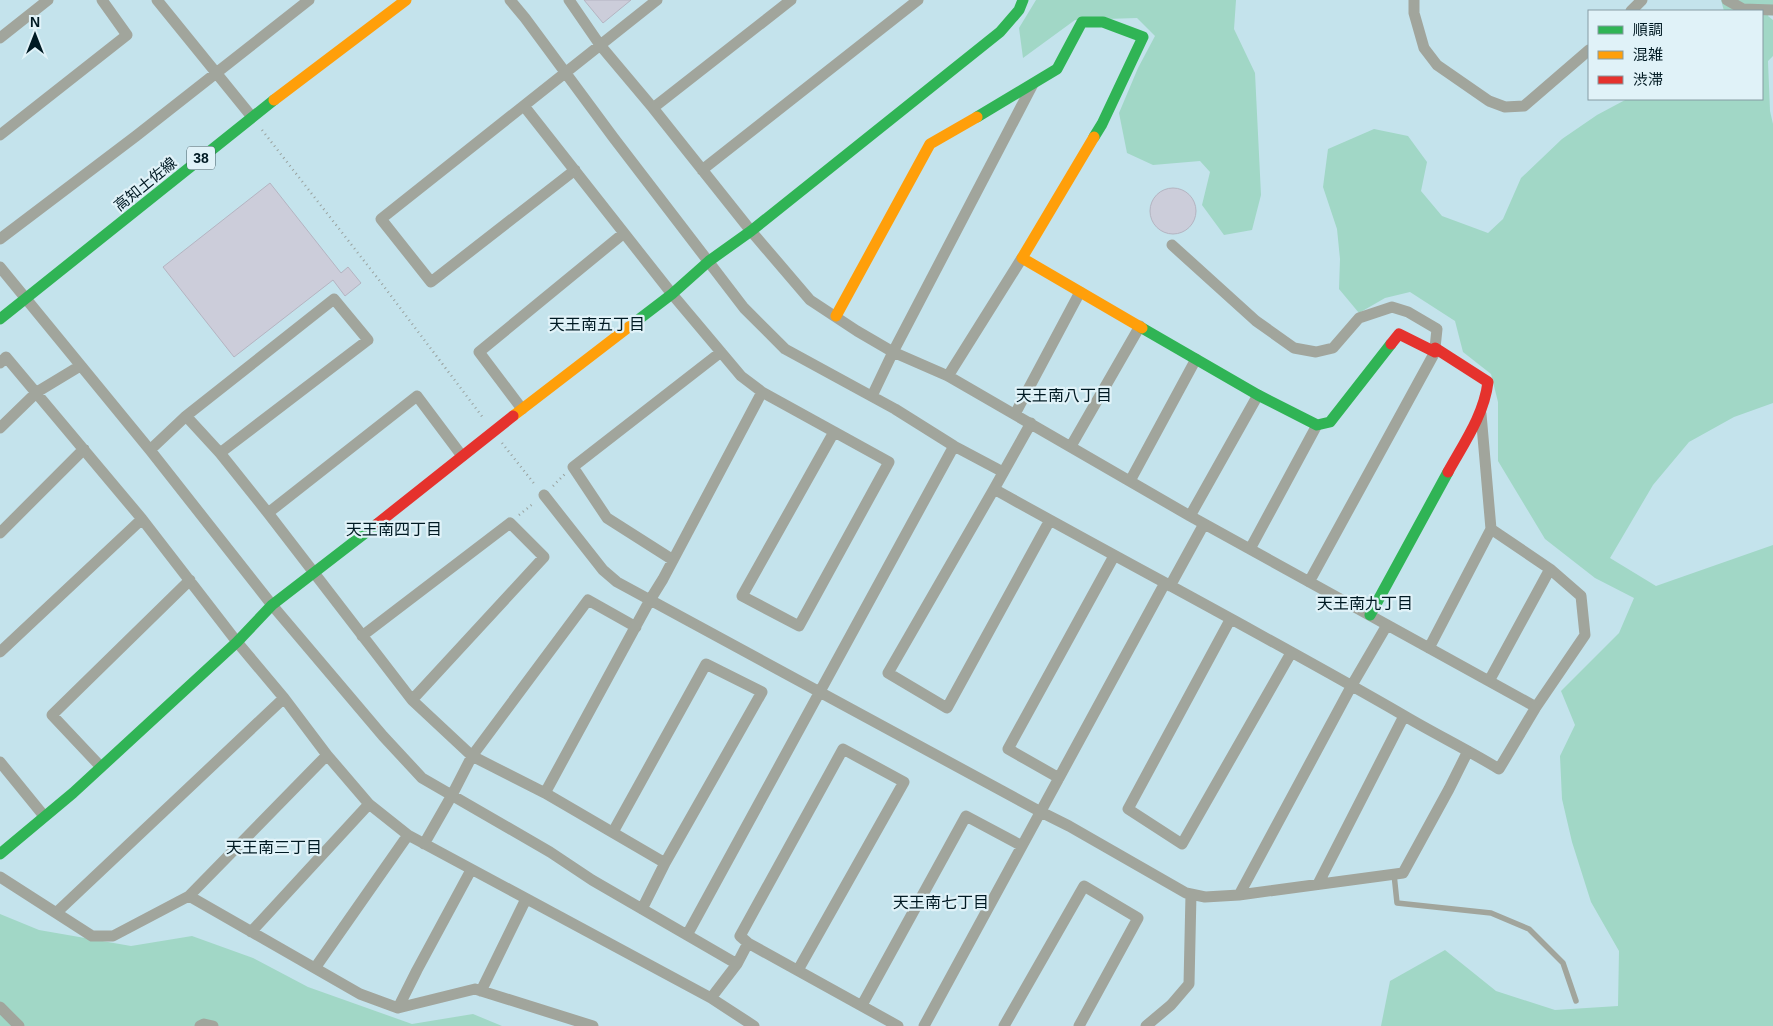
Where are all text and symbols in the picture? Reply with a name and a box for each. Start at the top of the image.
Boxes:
north arrow [10,10,60,60]
legend [1588,10,1763,100]
text: N [30,14,40,30]
text: 順調 [1633,21,1663,38]
text: 混雑 [1633,46,1663,63]
text: 渋滞 [1633,71,1663,88]
road number: 38 [187,146,215,170]
street label: 高知土佐線 [111,154,179,214]
district label: 天王南五丁目 [549,316,645,333]
district label: 天王南八丁目 [1016,387,1112,404]
district label: 天王南四丁目 [346,521,442,538]
district label: 天王南九丁目 [1317,595,1413,612]
district label: 天王南三丁目 [226,839,322,856]
district label: 天王南七丁目 [893,894,989,911]

